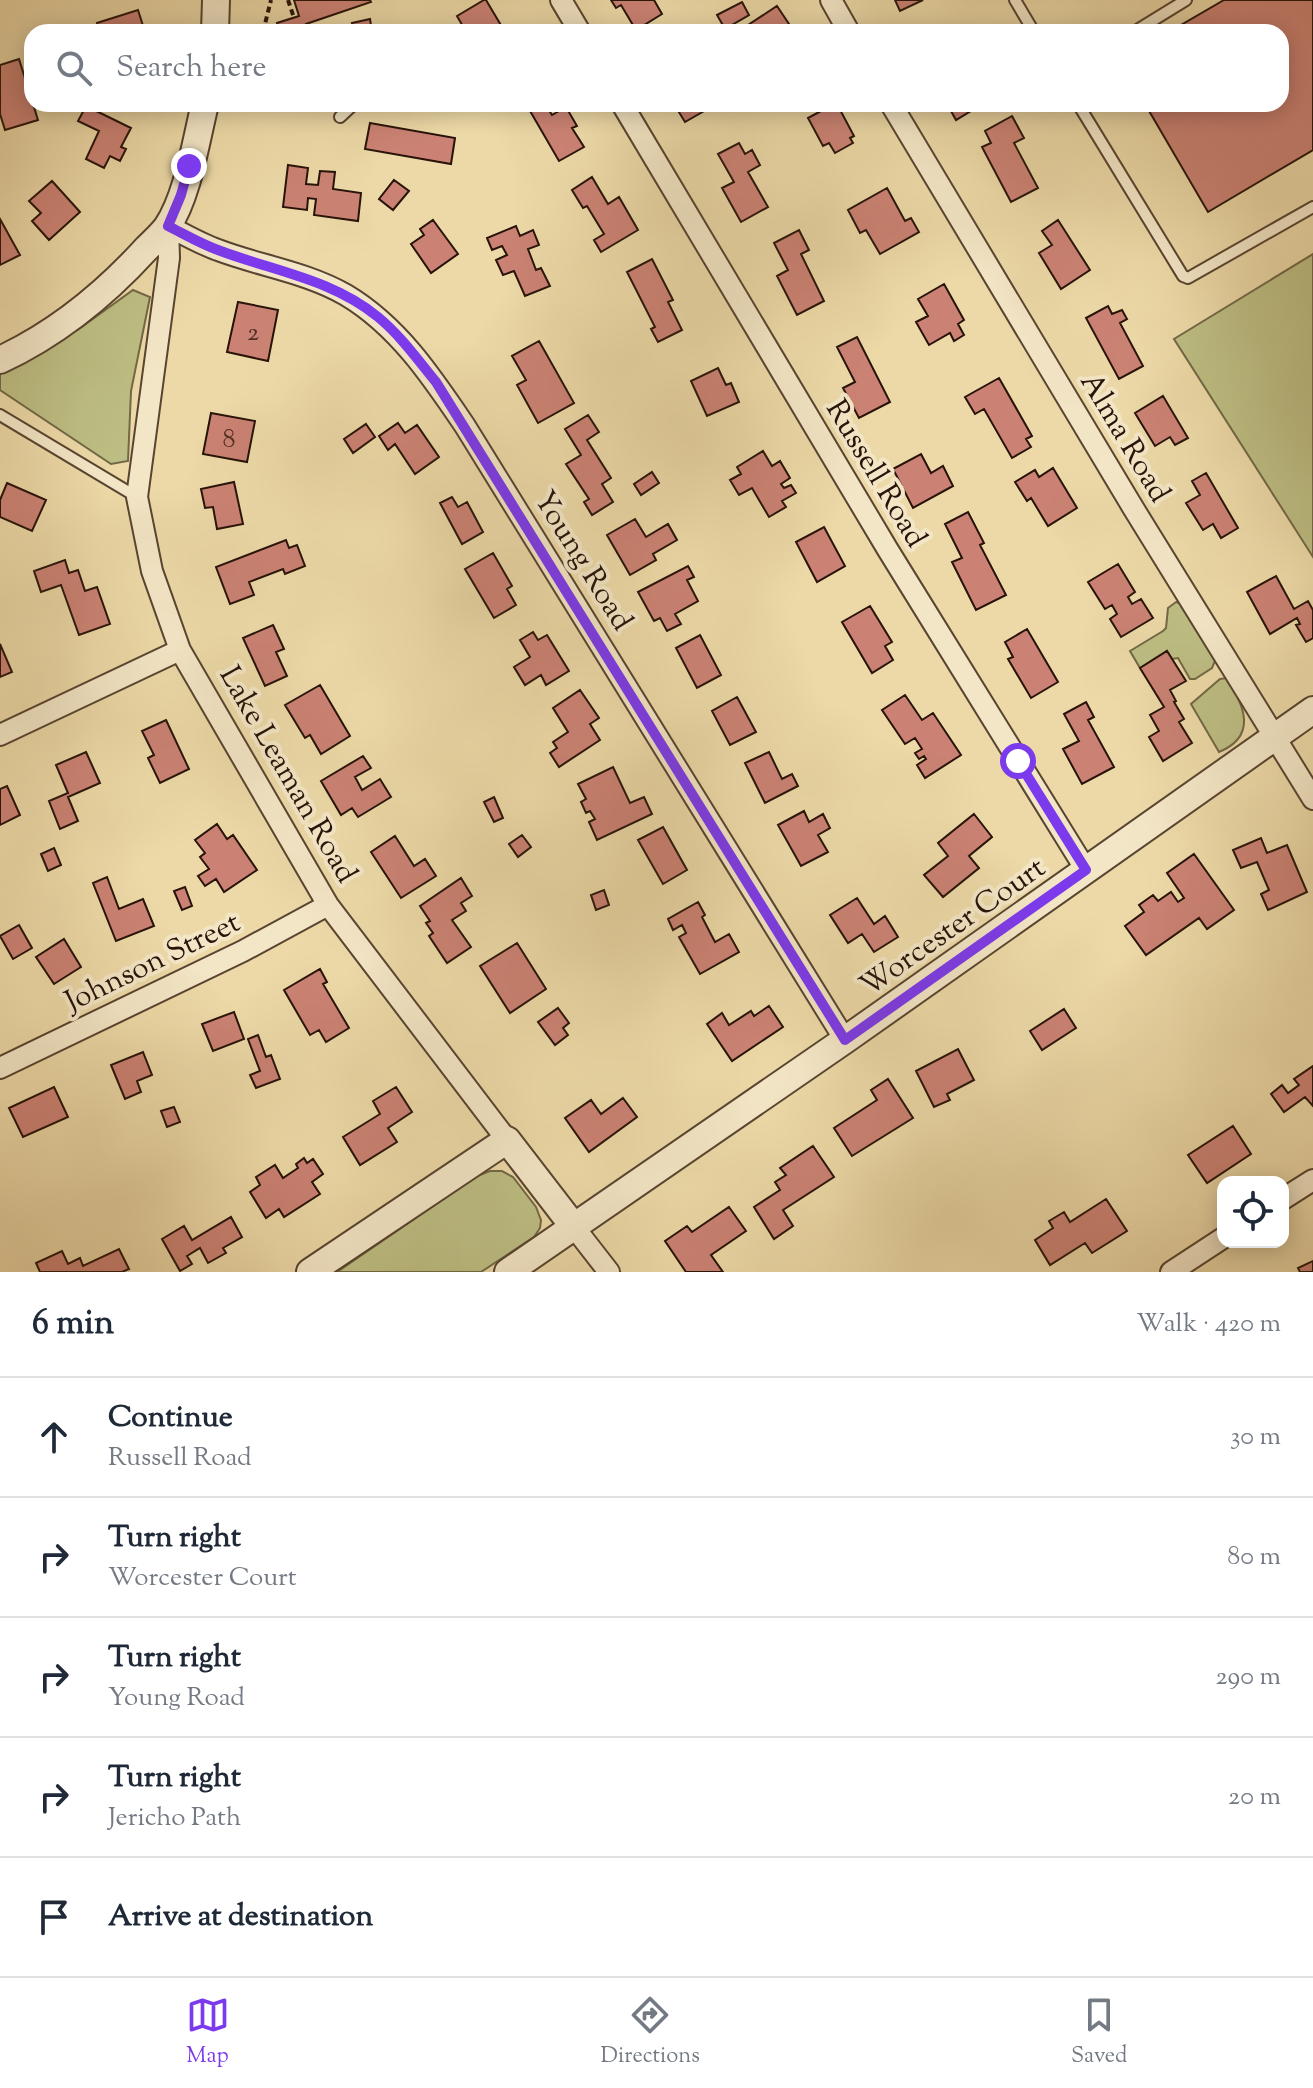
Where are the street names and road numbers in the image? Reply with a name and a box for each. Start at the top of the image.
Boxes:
street label: Alma Road [1068,365,1180,512]
street label: Russell Road [814,392,936,557]
street label: Young Road [522,483,642,640]
street label: Lake Leaman Road [207,659,367,892]
street label: Worcester Court [852,848,1055,1008]
street label: Johnson Street [56,902,248,1025]

